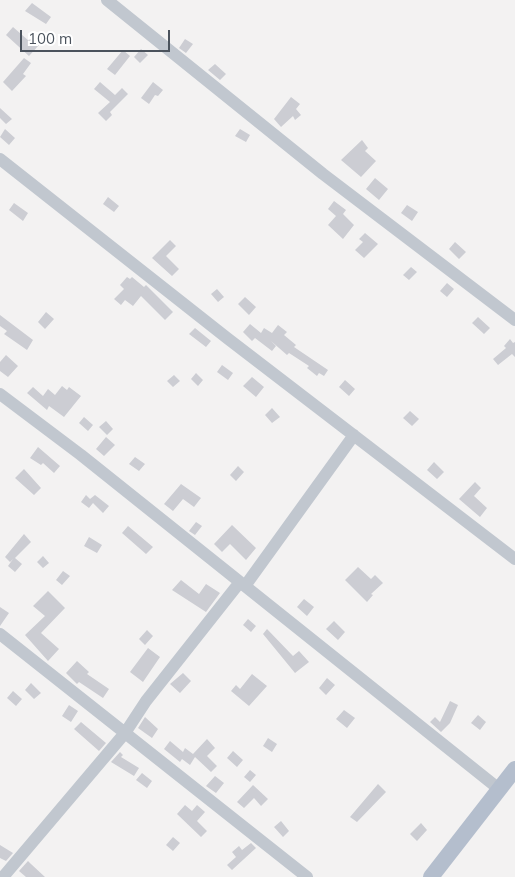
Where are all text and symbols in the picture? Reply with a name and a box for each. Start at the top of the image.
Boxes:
scale bar [22,20,172,52]
text: 100 m [28,29,72,48]

